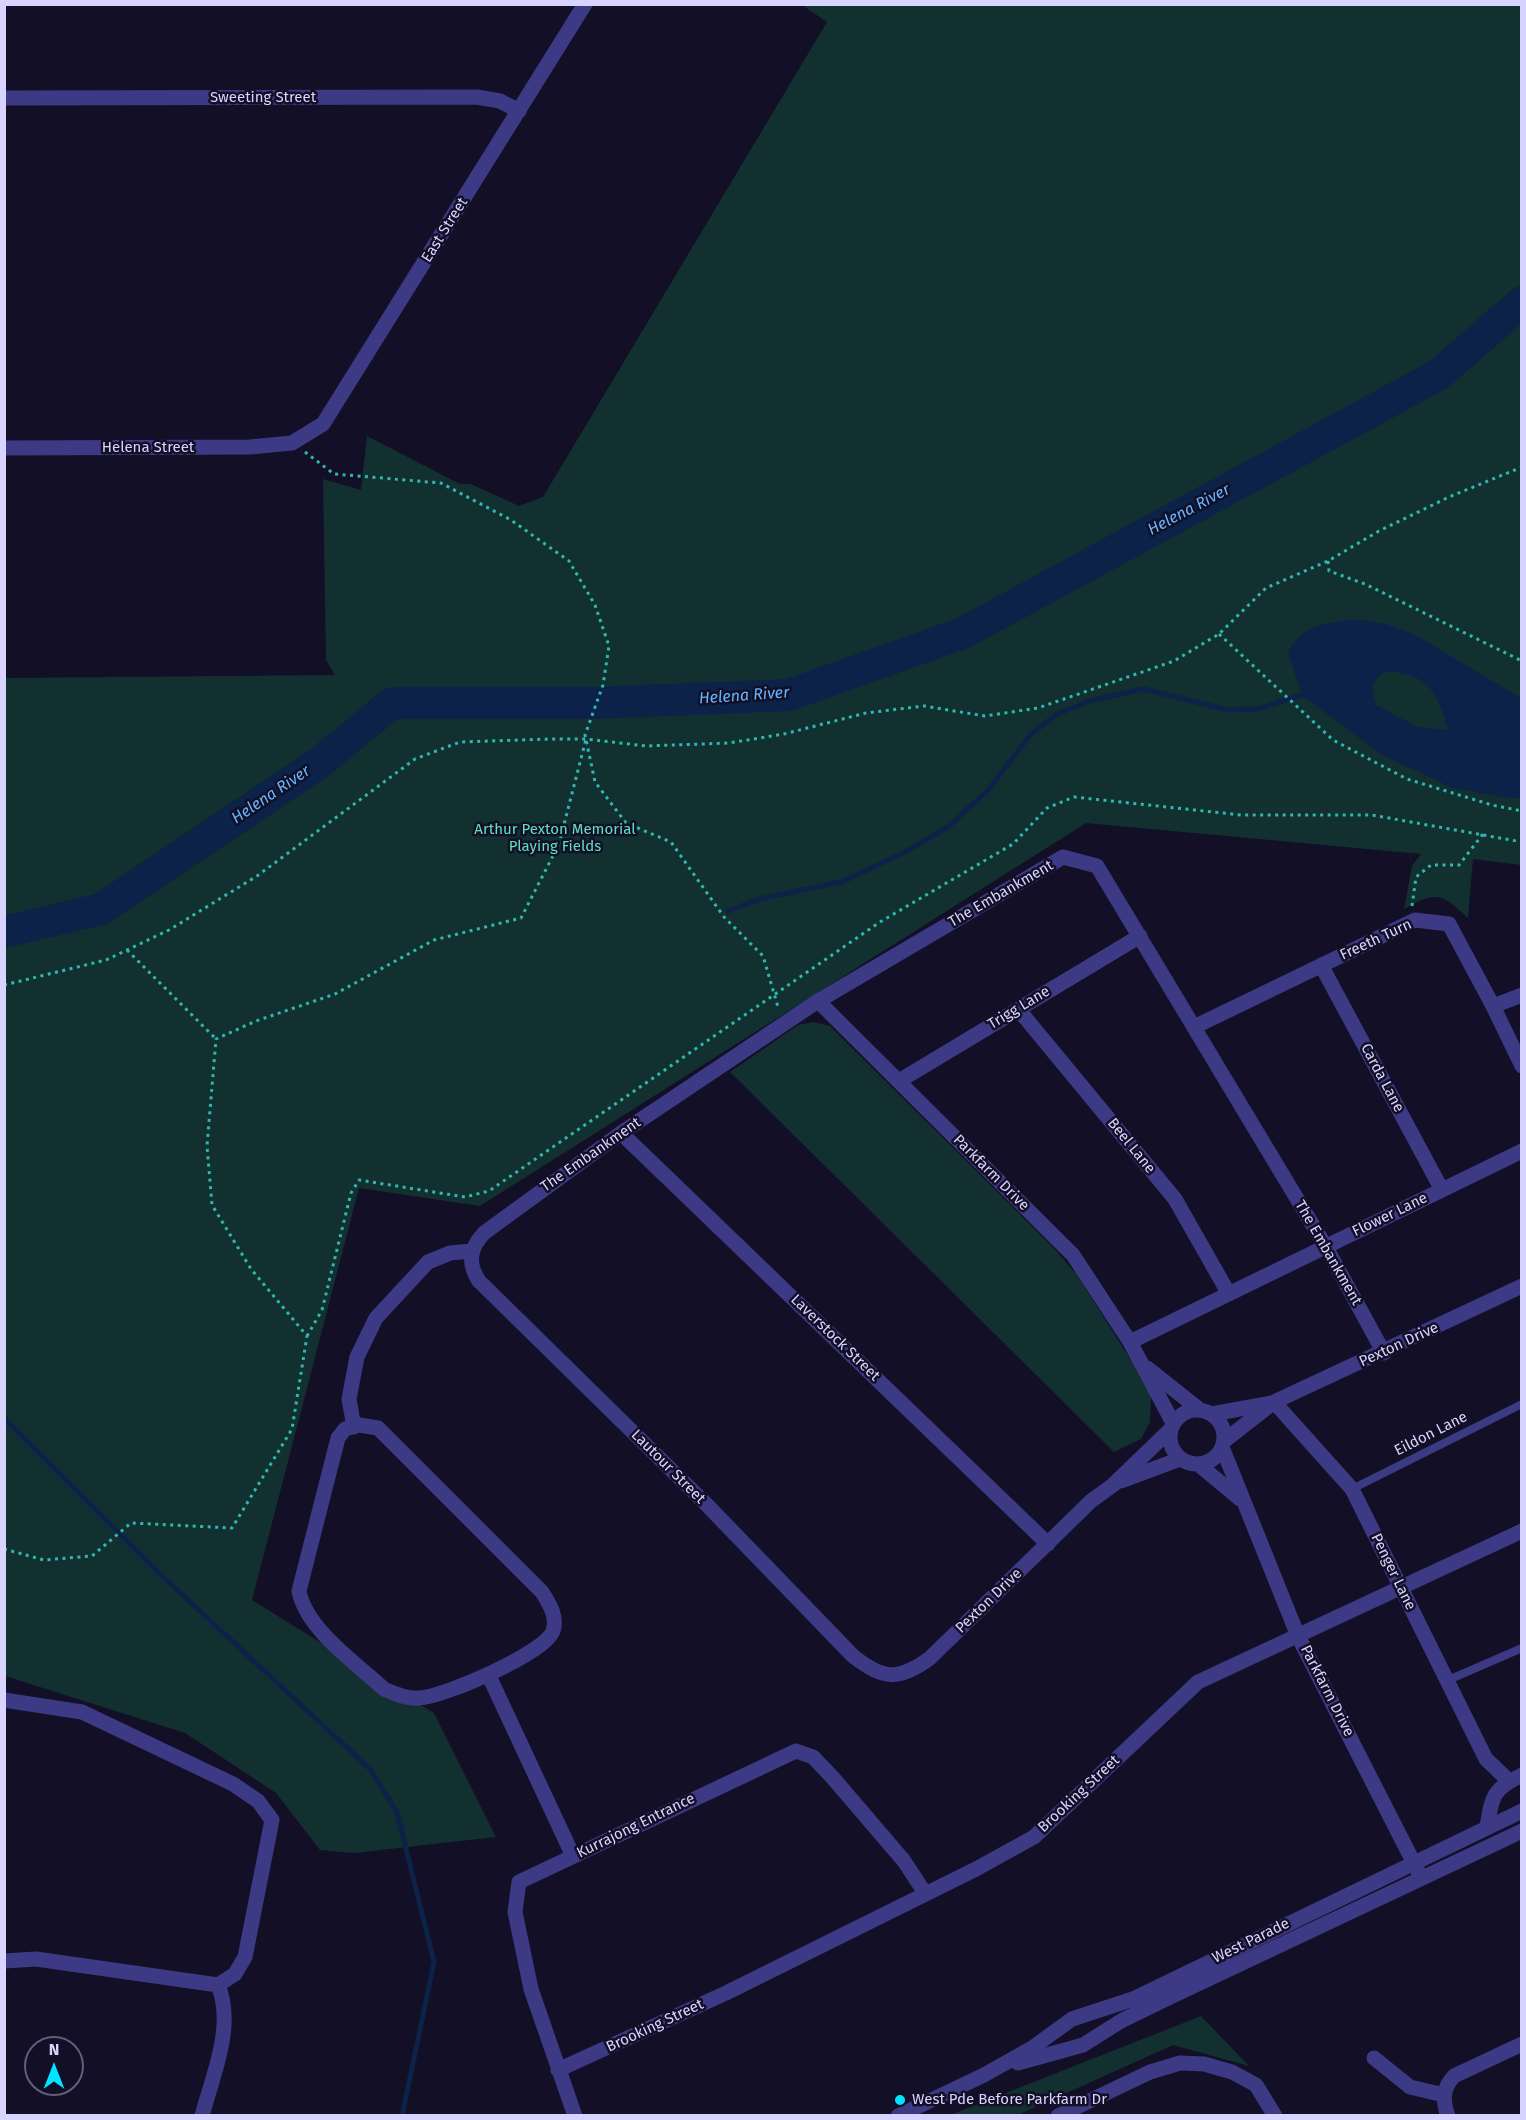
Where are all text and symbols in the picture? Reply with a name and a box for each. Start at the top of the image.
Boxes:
street label: Sweeting Street [210,89,316,107]
street label: East Street [418,194,472,266]
street label: Helena Street [102,439,194,457]
water label: Helena River [1145,480,1233,540]
water label: Helena River [698,683,790,709]
water label: Helena River [228,762,314,828]
park label: Arthur Pexton Memorial Playing Fields [474,821,636,856]
street label: The Embankment [945,857,1057,931]
street label: Freeth Turn [1337,916,1415,964]
street label: Trigg Lane [985,982,1053,1034]
street label: Carda Lane [1356,1041,1408,1115]
street label: The Embankment [537,1114,645,1196]
street label: Beel Lane [1103,1115,1159,1177]
street label: Parkfarm Drive [949,1131,1033,1215]
street label: Flower Lane [1349,1189,1431,1241]
street label: The Embankment [1291,1197,1365,1309]
street label: Laverstock Street [787,1291,883,1385]
street label: Pexton Drive [1356,1319,1442,1371]
street label: Eildon Lane [1391,1408,1471,1460]
street label: Lautour Street [627,1426,709,1508]
street label: Penger Lane [1367,1531,1419,1613]
street label: Pexton Drive [952,1565,1026,1637]
street label: Parkfarm Drive [1296,1642,1358,1740]
street label: Brooking Street [1034,1752,1124,1836]
street label: Kurrajong Entrance [574,1790,698,1862]
street label: West Parade [1210,1915,1292,1967]
street label: Brooking Street [604,1996,706,2056]
north arrow [24,2036,84,2096]
text: N [49,2040,59,2059]
place label: West Pde Before Parkfarm Dr [912,2091,1107,2109]
marker: West Pde Before Parkfarm Dr [893,2093,907,2107]

